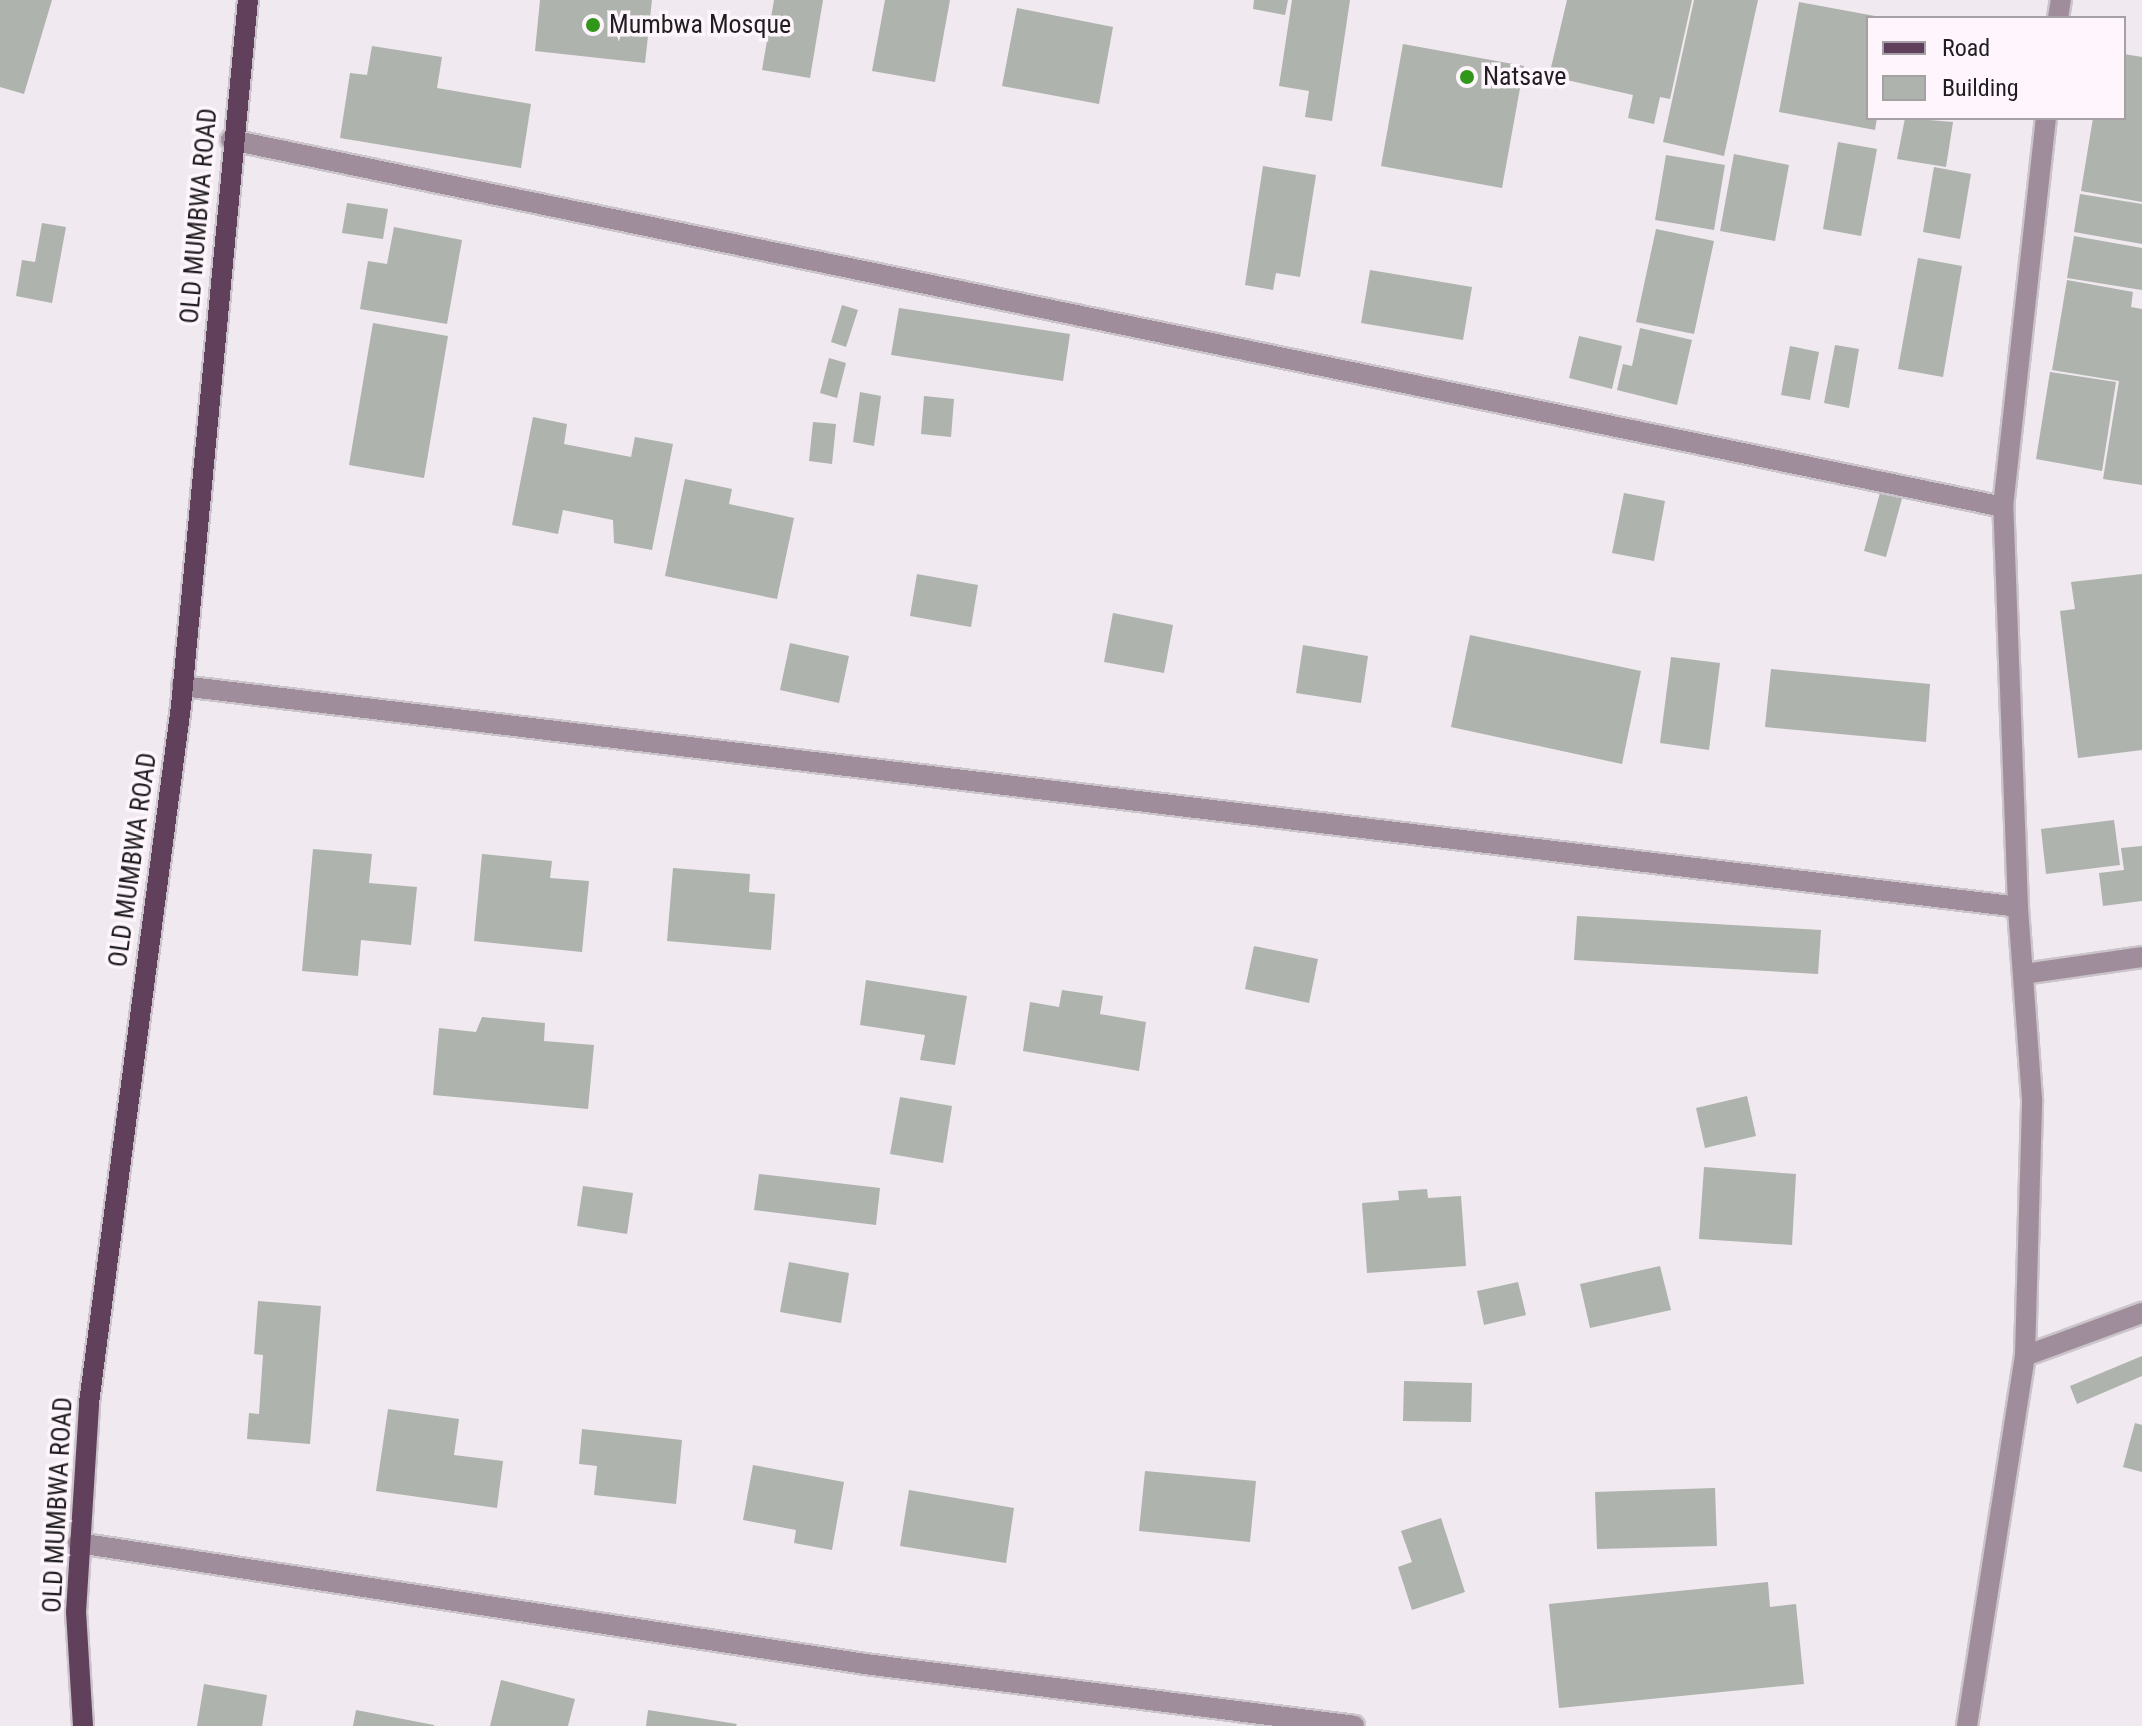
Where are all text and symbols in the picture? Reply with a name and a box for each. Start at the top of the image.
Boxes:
place label: Mumbwa Mosque [609,9,791,41]
marker: Mumbwa Mosque [584,16,602,34]
legend [1866,16,2126,120]
text: Road [1942,34,1990,62]
place label: Natsave [1483,61,1567,93]
marker: Natsave [1458,68,1476,86]
text: Building [1942,74,2019,102]
street label: OLD MUMBWA ROAD [174,107,224,325]
street label: OLD MUMBWA ROAD [103,751,163,969]
street label: OLD MUMBWA ROAD [37,1396,79,1614]

